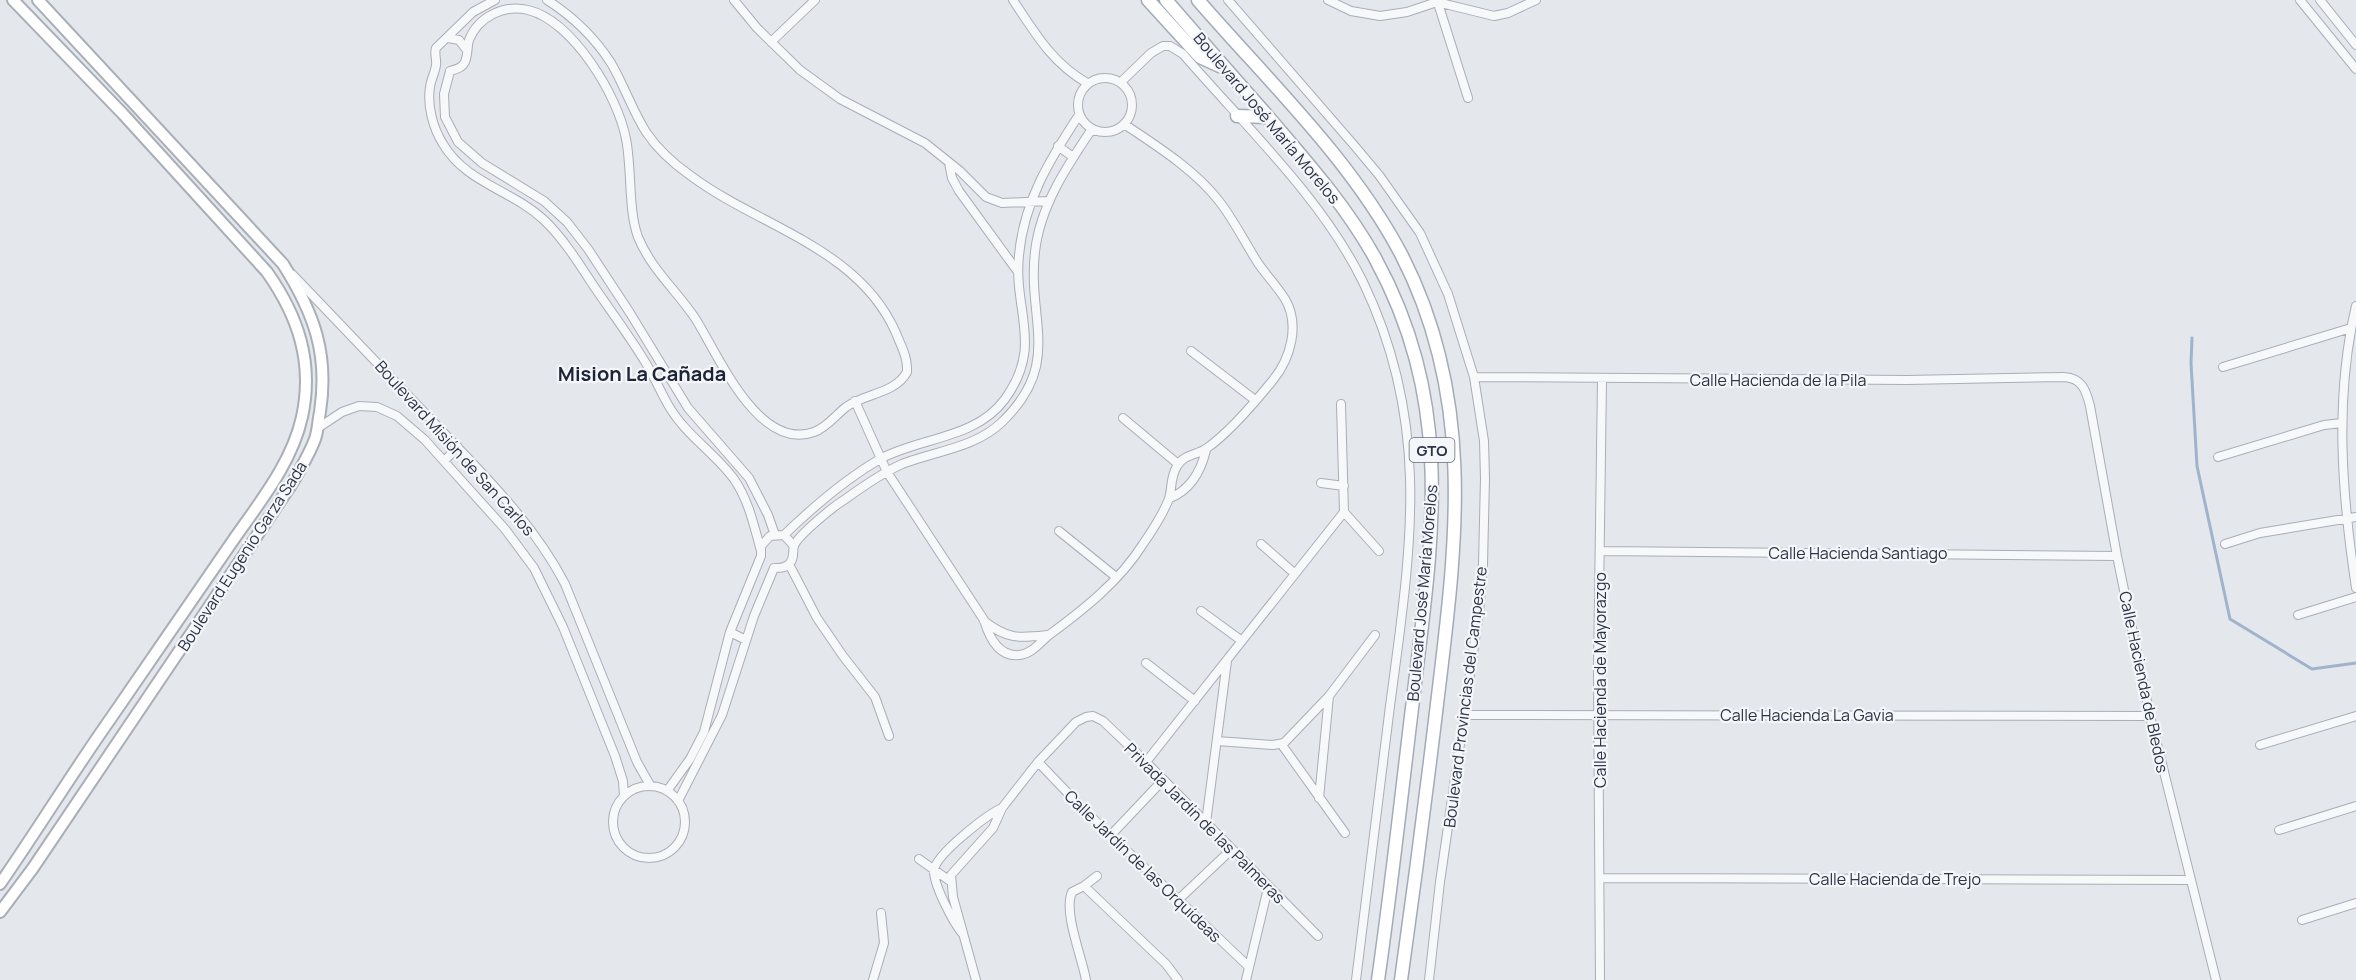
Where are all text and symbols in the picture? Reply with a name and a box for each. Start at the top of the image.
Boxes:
street label: Boulevard José María Morelos [1189,28,1345,208]
street label: Boulevard Misión de San Carlos [370,356,540,540]
district label: Mision La Cañada [558,360,726,387]
street label: Calle Hacienda de la Pila [1690,369,1866,391]
road number: GTO [1410,438,1454,462]
street label: Boulevard Eugenio Garza Sada [172,457,312,655]
street label: Boulevard José María Morelos [1402,484,1442,702]
street label: Calle Hacienda Santiago [1769,542,1947,564]
street label: Boulevard Provincias del Campestre [1438,565,1492,829]
street label: Calle Hacienda de Mayorazgo [1589,572,1611,788]
street label: Calle Hacienda de Bledos [2114,589,2174,775]
street label: Calle Hacienda La Gavia [1720,704,1894,726]
street label: Privada Jardín de las Palmeras [1120,738,1290,908]
street label: Calle Jardín de las Orquídeas [1060,785,1226,947]
street label: Calle Hacienda de Trejo [1809,868,1981,890]

